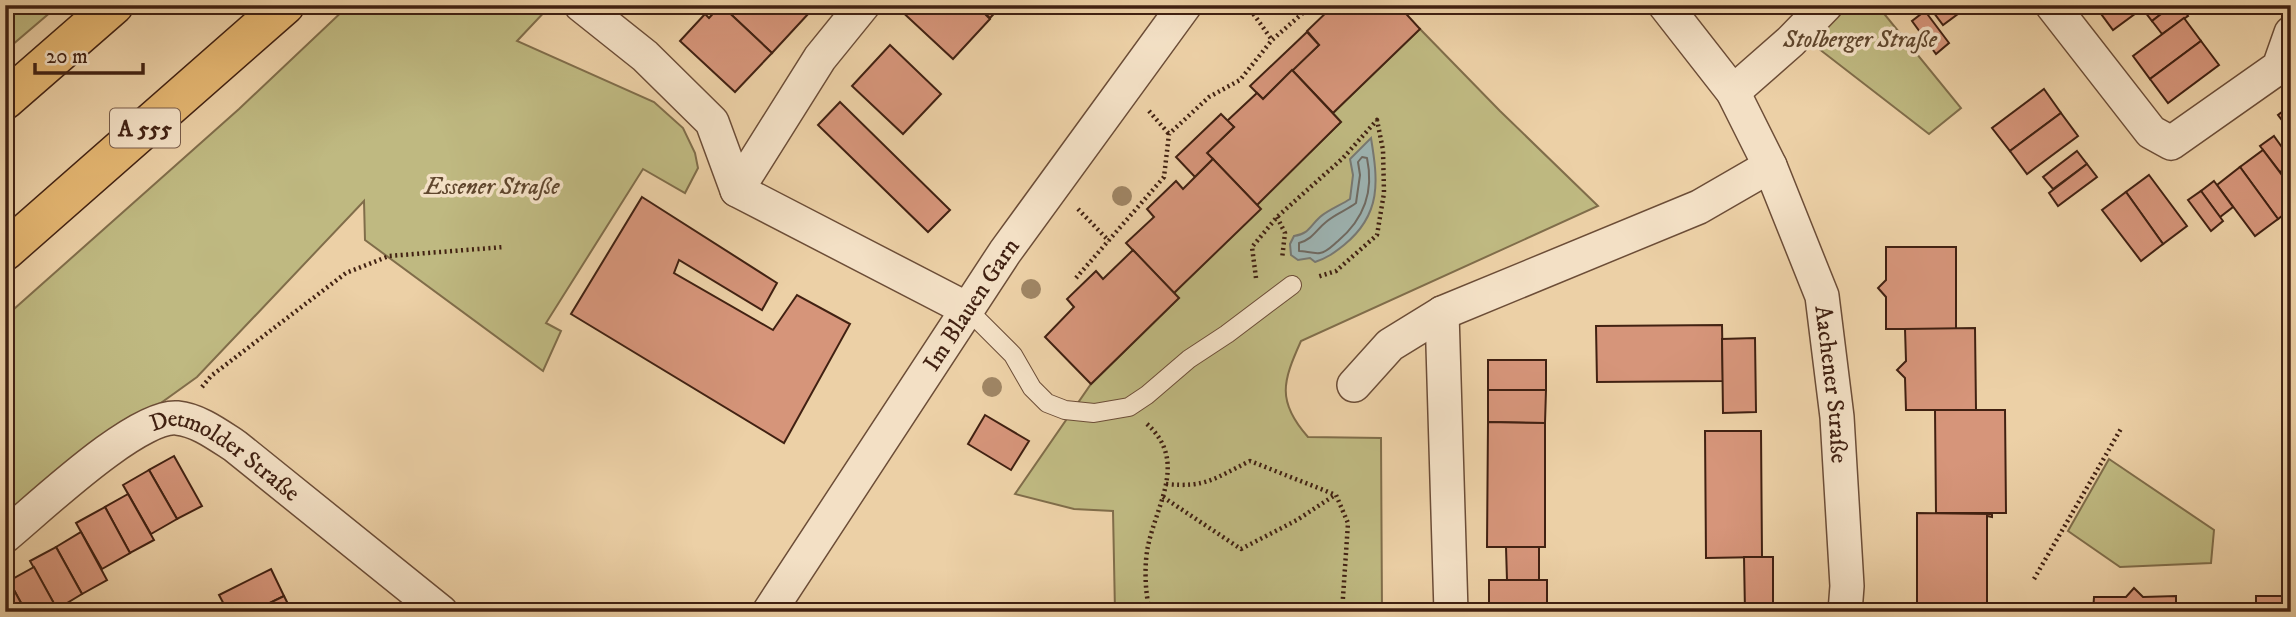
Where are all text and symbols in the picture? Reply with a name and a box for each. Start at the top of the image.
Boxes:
park label: Stolberger Straße [1782,25,1938,55]
scale bar [35,32,144,76]
text: 20 m [46,44,88,70]
road number: A 555 [110,108,180,148]
park label: Essener Straße [423,172,560,202]
street label: Im Blauen Garn [917,232,1027,377]
street label: Aachener Straße [1807,304,1854,464]
street label: Detmolder Straße [146,404,306,509]

